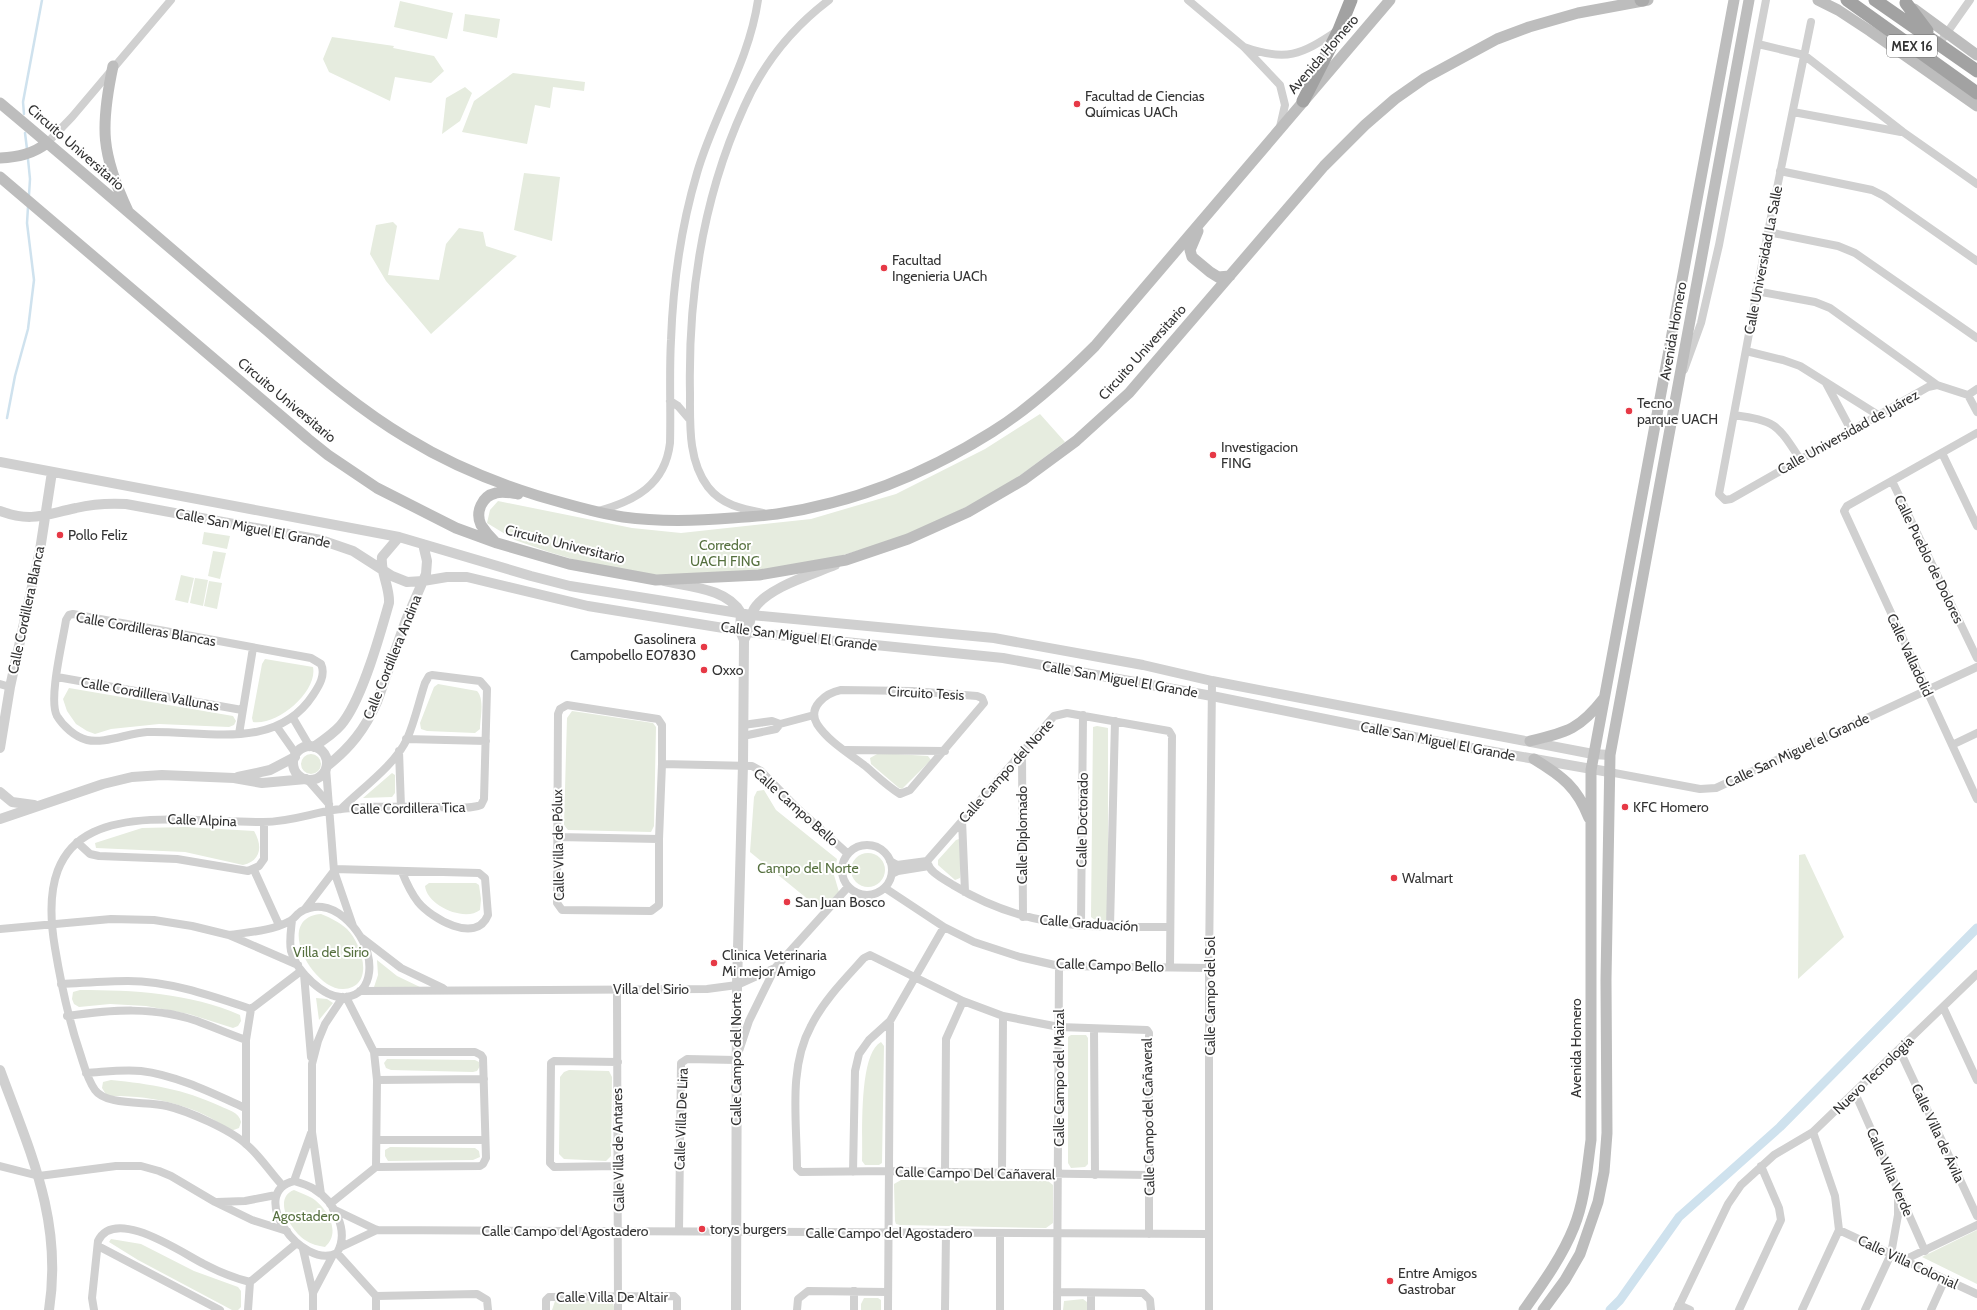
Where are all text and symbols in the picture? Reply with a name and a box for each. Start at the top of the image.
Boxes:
street label: Avenida Homero [1284,10,1363,97]
road number: MEX 16 [1887,35,1937,57]
place label: Facultad de Ciencias Químicas UACh [1085,87,1205,121]
marker: Facultad de Ciencias Químicas UACh [1072,99,1082,109]
street label: Circuito Universitario [24,100,128,194]
street label: Calle Universidad La Salle [1740,184,1786,336]
place label: Facultad Ingenieria UACh [892,251,987,285]
marker: Facultad Ingenieria UACh [879,263,889,273]
street label: Avenida Homero [1656,280,1691,381]
street label: Circuito Universitario [1094,300,1190,404]
street label: Circuito Universitario [234,354,340,447]
street label: Calle Universidad de Juárez [1774,385,1922,478]
place label: Tecno parque UACH [1637,394,1718,428]
marker: Tecno parque UACH [1624,406,1634,416]
place label: Investigacion FING [1221,438,1298,472]
marker: Investigacion FING [1208,450,1218,460]
street label: Calle Pueblo de Dolores [1890,492,1968,626]
street label: Calle San Miguel El Grande [174,504,332,552]
street label: Circuito Universitario [503,520,627,568]
place label: Pollo Feliz [68,526,128,544]
marker: Pollo Feliz [55,530,65,540]
park label: Corredor UACH FING [690,536,760,570]
street label: Calle Cordillera Blanca [4,544,48,676]
street label: Calle Cordillera Andina [359,592,425,722]
street label: Calle Cordilleras Blancas [75,608,218,650]
street label: Calle Valladolid [1883,611,1937,699]
street label: Calle San Miguel El Grande [720,617,878,655]
place label: Gasolinera Campobello E07830 [570,630,696,664]
marker: Gasolinera Campobello E07830 [699,642,709,652]
street label: Calle San Miguel El Grande [1041,656,1199,702]
place label: Oxxo [712,661,744,679]
marker: Oxxo [699,665,709,675]
street label: Calle Cordillera Vallunas [79,673,221,715]
street label: Circuito Tesis [887,682,965,704]
street label: Calle San Miguel el Grande [1722,709,1872,791]
street label: Calle Campo del Norte [955,715,1057,827]
street label: Calle San Miguel El Grande [1359,717,1517,765]
street label: Calle Campo Bello [750,764,842,850]
street label: Calle Doctorado [1072,772,1092,868]
street label: Calle Diplomado [1013,785,1031,884]
street label: Calle Villa de Pólux [548,789,568,901]
street label: Calle Cordillera Tica [351,798,466,818]
place label: KFC Homero [1633,798,1709,816]
marker: KFC Homero [1620,802,1630,812]
street label: Calle Alpina [167,810,237,830]
park label: Campo del Norte [757,859,859,877]
place label: Walmart [1402,869,1453,887]
marker: Walmart [1389,873,1399,883]
place label: San Juan Bosco [795,893,885,911]
marker: San Juan Bosco [782,897,792,907]
street label: Calle Graduación [1039,911,1139,935]
street label: Calle Campo del Sol [1201,936,1219,1056]
park label: Villa del Sirio [293,943,369,961]
place label: Clinica Veterinaria Mi mejor Amigo [722,946,827,980]
street label: Calle Campo Bello [1056,954,1165,976]
marker: Clinica Veterinaria Mi mejor Amigo [709,958,719,968]
street label: Villa del Sirio [613,980,689,998]
street label: Calle Campo del Norte [727,992,745,1126]
street label: Avenida Homero [1567,998,1585,1098]
street label: Calle Campo del Maizal [1050,1009,1068,1147]
street label: Nuevo Tecnologia [1829,1032,1917,1118]
street label: Calle Campo del Cañaveral [1138,1037,1158,1196]
street label: Calle Villa De Lira [670,1067,692,1170]
street label: Calle Villa de Ávila [1907,1081,1969,1185]
street label: Calle Villa de Antares [608,1088,628,1212]
street label: Calle Villa Verde [1862,1125,1918,1219]
street label: Calle Campo Del Cañaveral [895,1163,1056,1183]
park label: Agostadero [272,1207,340,1225]
place label: torys burgers [710,1220,787,1238]
street label: Calle Campo del Agostadero [481,1222,649,1240]
marker: torys burgers [697,1224,707,1234]
street label: Calle Campo del Agostadero [805,1224,973,1242]
street label: Calle Villa Colonial [1855,1231,1962,1293]
place label: Entre Amigos Gastrobar [1398,1264,1477,1298]
marker: Entre Amigos Gastrobar [1385,1276,1395,1286]
street label: Calle Villa De Altair [556,1288,668,1306]

